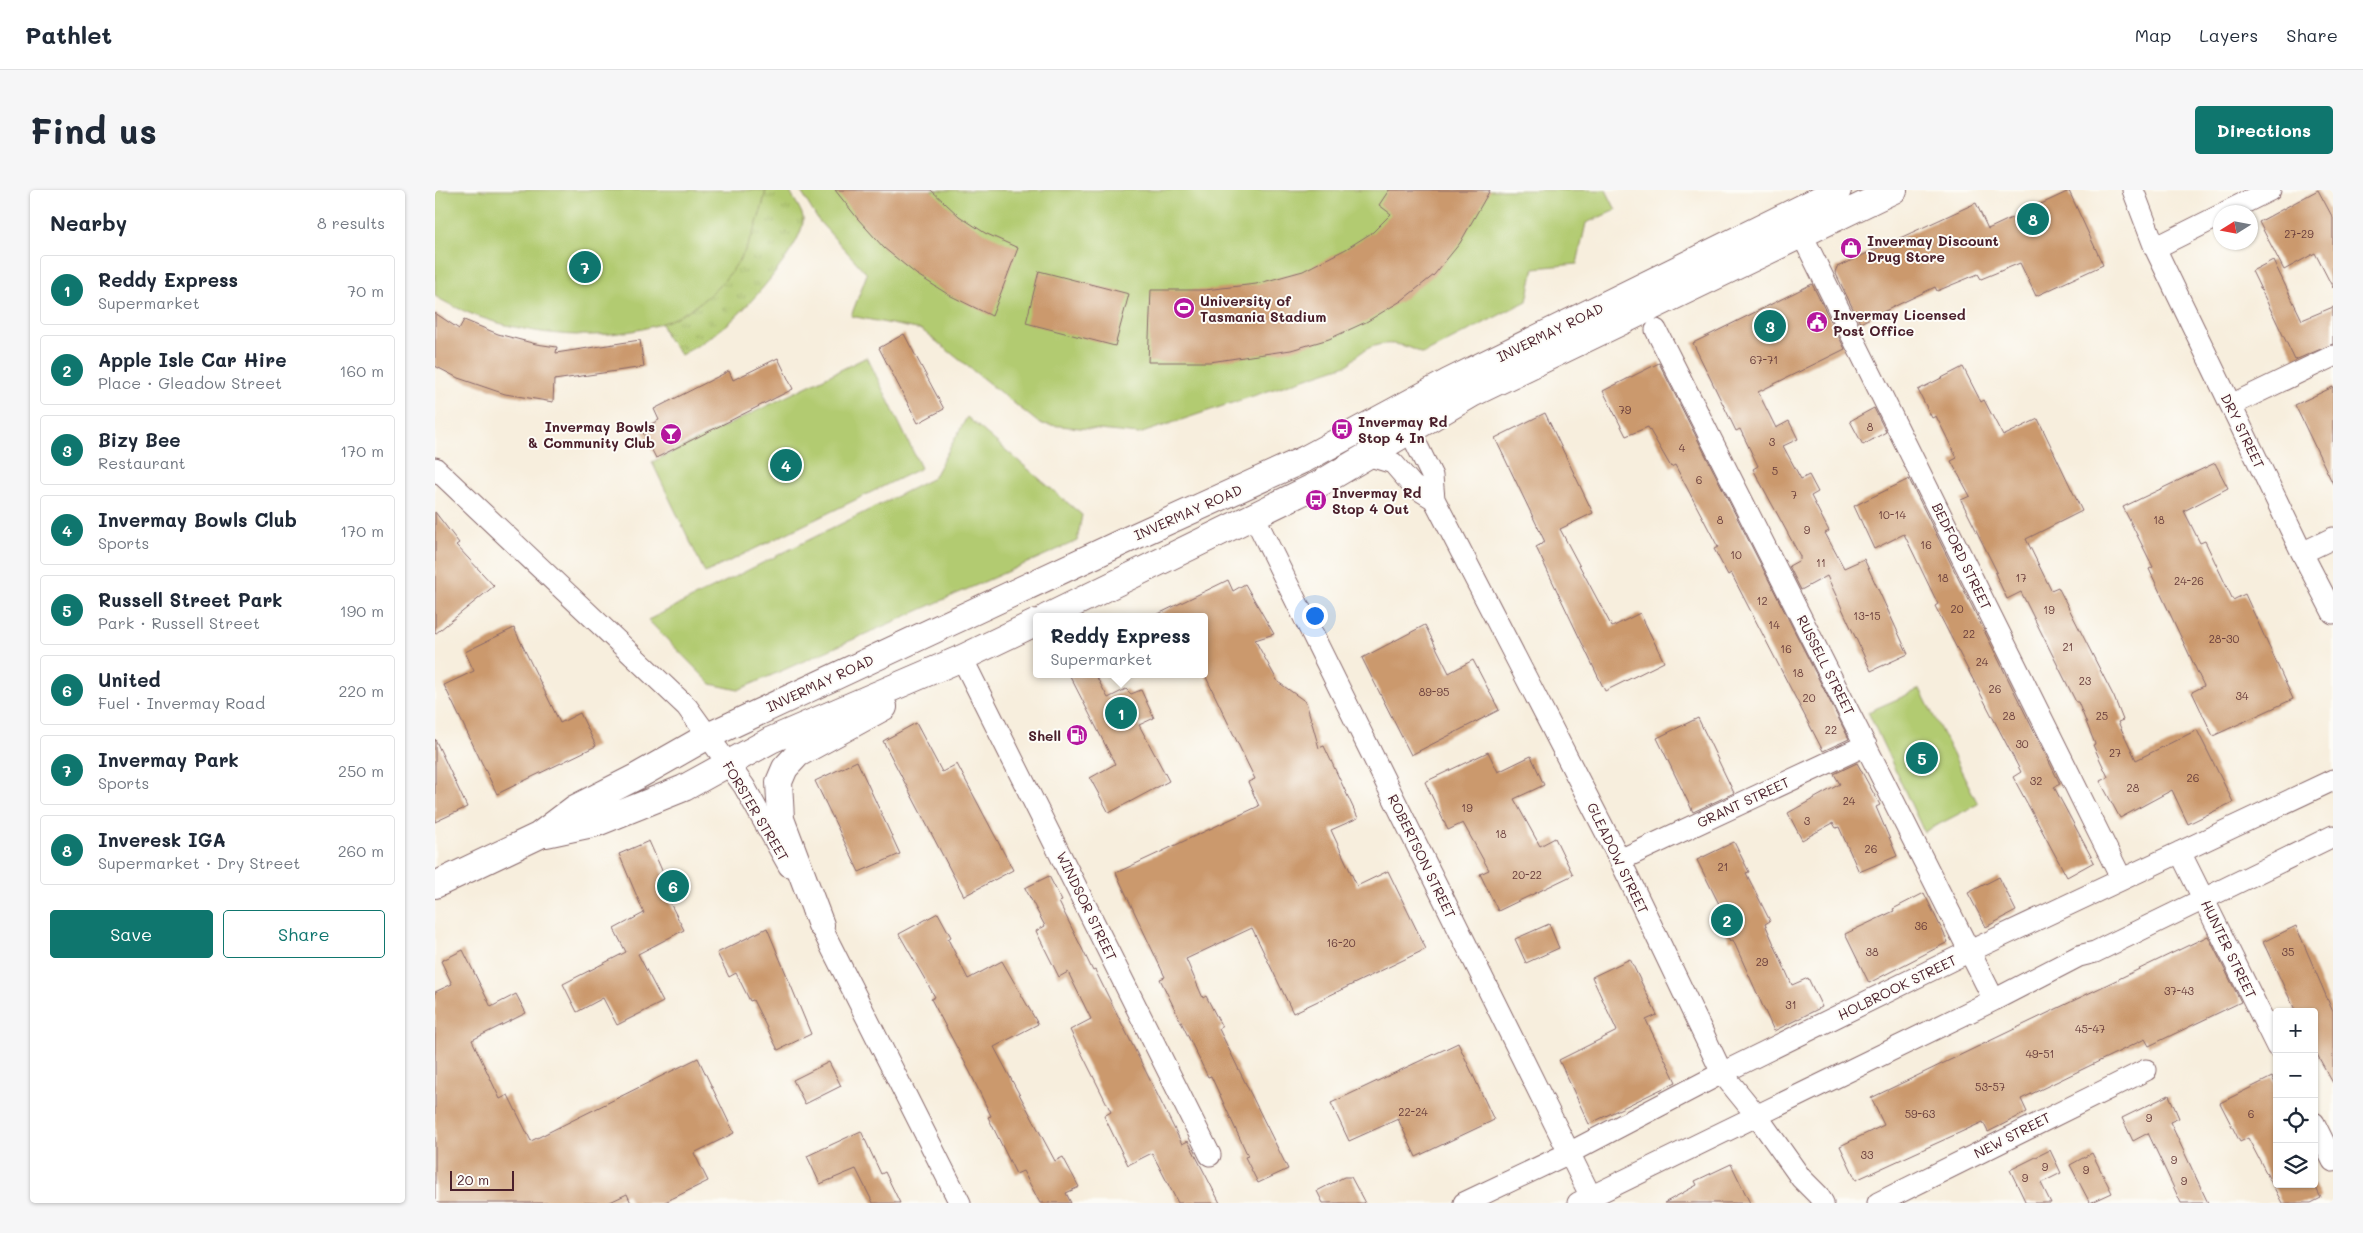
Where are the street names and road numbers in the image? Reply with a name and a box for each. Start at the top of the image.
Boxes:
street label: INVERMAY ROAD [1494,298,1606,366]
street label: DRY STREET [2217,391,2269,472]
street label: INVERMAY ROAD [1131,480,1245,544]
street label: BEDFORD STREET [1928,499,1996,613]
street label: RUSSELL STREET [1793,612,1859,718]
street label: INVERMAY ROAD [763,650,877,716]
street label: FORSTER STREET [719,757,793,865]
street label: GRANT STREET [1694,772,1793,832]
street label: ROBERTSON STREET [1384,791,1460,921]
street label: GLEADOW STREET [1583,799,1653,917]
street label: WINDSOR STREET [1052,848,1122,964]
street label: HUNTER STREET [2197,897,2261,1002]
street label: HOLBROOK STREET [1835,950,1960,1024]
street label: NEW STREET [1970,1107,2054,1162]

